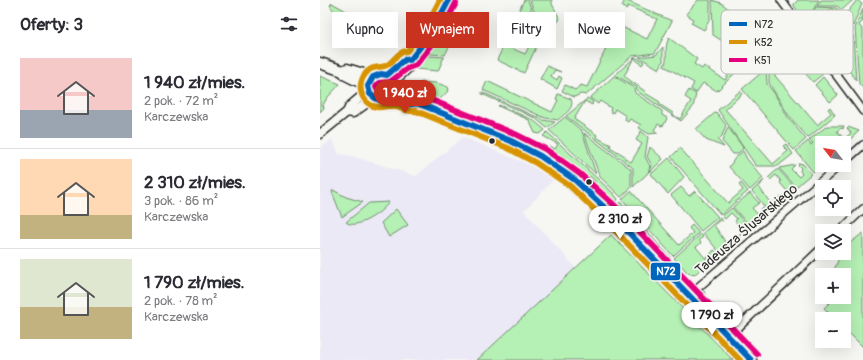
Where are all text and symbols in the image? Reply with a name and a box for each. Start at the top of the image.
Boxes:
legend [721,10,853,74]
chip: Kupno [332,12,398,48]
chip: Wynajem [406,12,489,48]
chip: Filtry [497,12,556,48]
chip: Nowe [564,12,625,48]
icon: filters [278,13,300,35]
text: Oferty: 3 [20,14,83,35]
text: N72 [754,18,773,31]
text: K52 [754,36,773,49]
text: K51 [754,54,771,67]
text: 1 940 zł/mies. [144,72,245,93]
icon: home [52,74,100,122]
pin: 1 940 zł [364,80,446,114]
text: 1 940 zł [383,85,427,101]
text: 2 pok. · 72 m² [144,93,218,109]
text: Karczewska [144,109,208,125]
unlabelled marker [487,136,497,146]
north arrow [815,136,851,172]
map controls [815,136,851,348]
text: 2 310 zł/mies. [144,172,246,193]
icon: home [52,175,100,223]
unlabelled marker [584,177,594,187]
street label: Tadeusza Ślusarskiego [691,179,801,278]
button: locate [815,180,851,216]
text: 3 pok. · 86 m² [144,193,218,209]
pin: 2 310 zł [579,206,661,240]
text: Karczewska [144,209,208,225]
text: 2 310 zł [598,211,642,227]
button: layers [815,224,851,260]
line badge: N72 [650,262,681,281]
text: N72 [656,265,676,278]
button: + [815,268,851,304]
text: 1 790 zł/mies. [144,272,244,293]
icon: home [52,275,100,323]
text: 2 pok. · 78 m² [144,293,218,309]
pin: 1 790 zł [671,302,753,336]
text: 1 790 zł [690,307,734,323]
text: Karczewska [144,309,208,325]
button: − [815,312,851,348]

